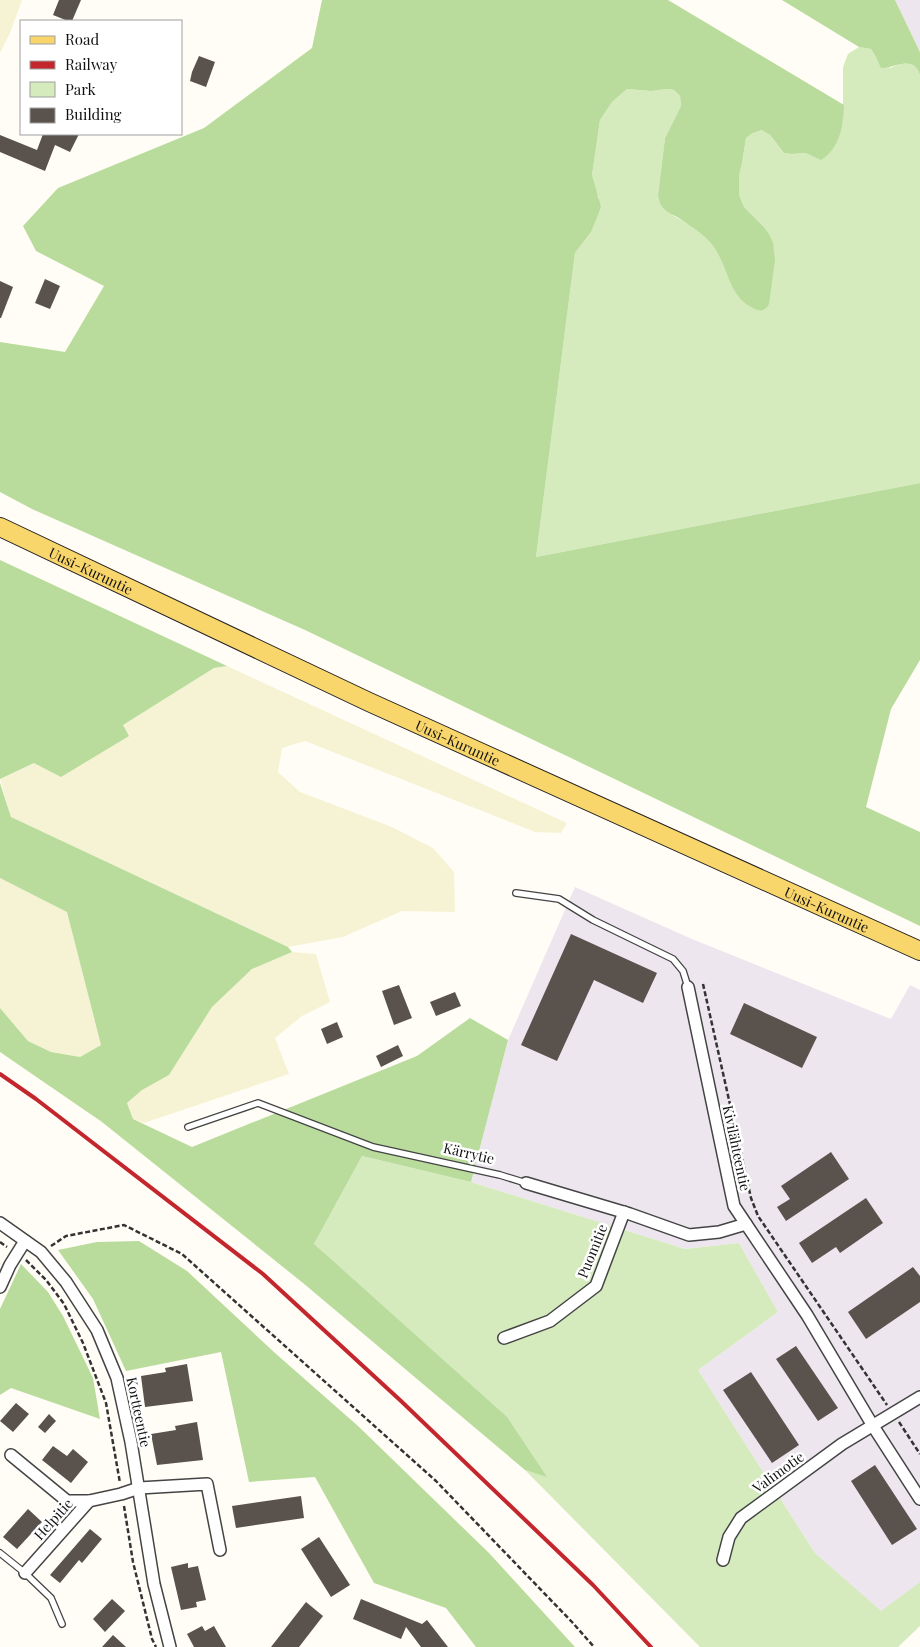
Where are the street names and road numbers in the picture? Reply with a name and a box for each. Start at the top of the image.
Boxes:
street label: Uusi-Kuruntie [46,542,136,598]
street label: Uusi-Kuruntie [413,715,503,770]
street label: Uusi-Kuruntie [782,882,872,936]
street label: Kivilähteentie [719,1103,755,1193]
street label: Kärrytie [442,1138,496,1168]
street label: Puomitie [573,1221,611,1281]
street label: Kortteentie [122,1375,156,1449]
street label: Valimotie [748,1447,808,1498]
street label: Helpitie [29,1494,77,1544]

